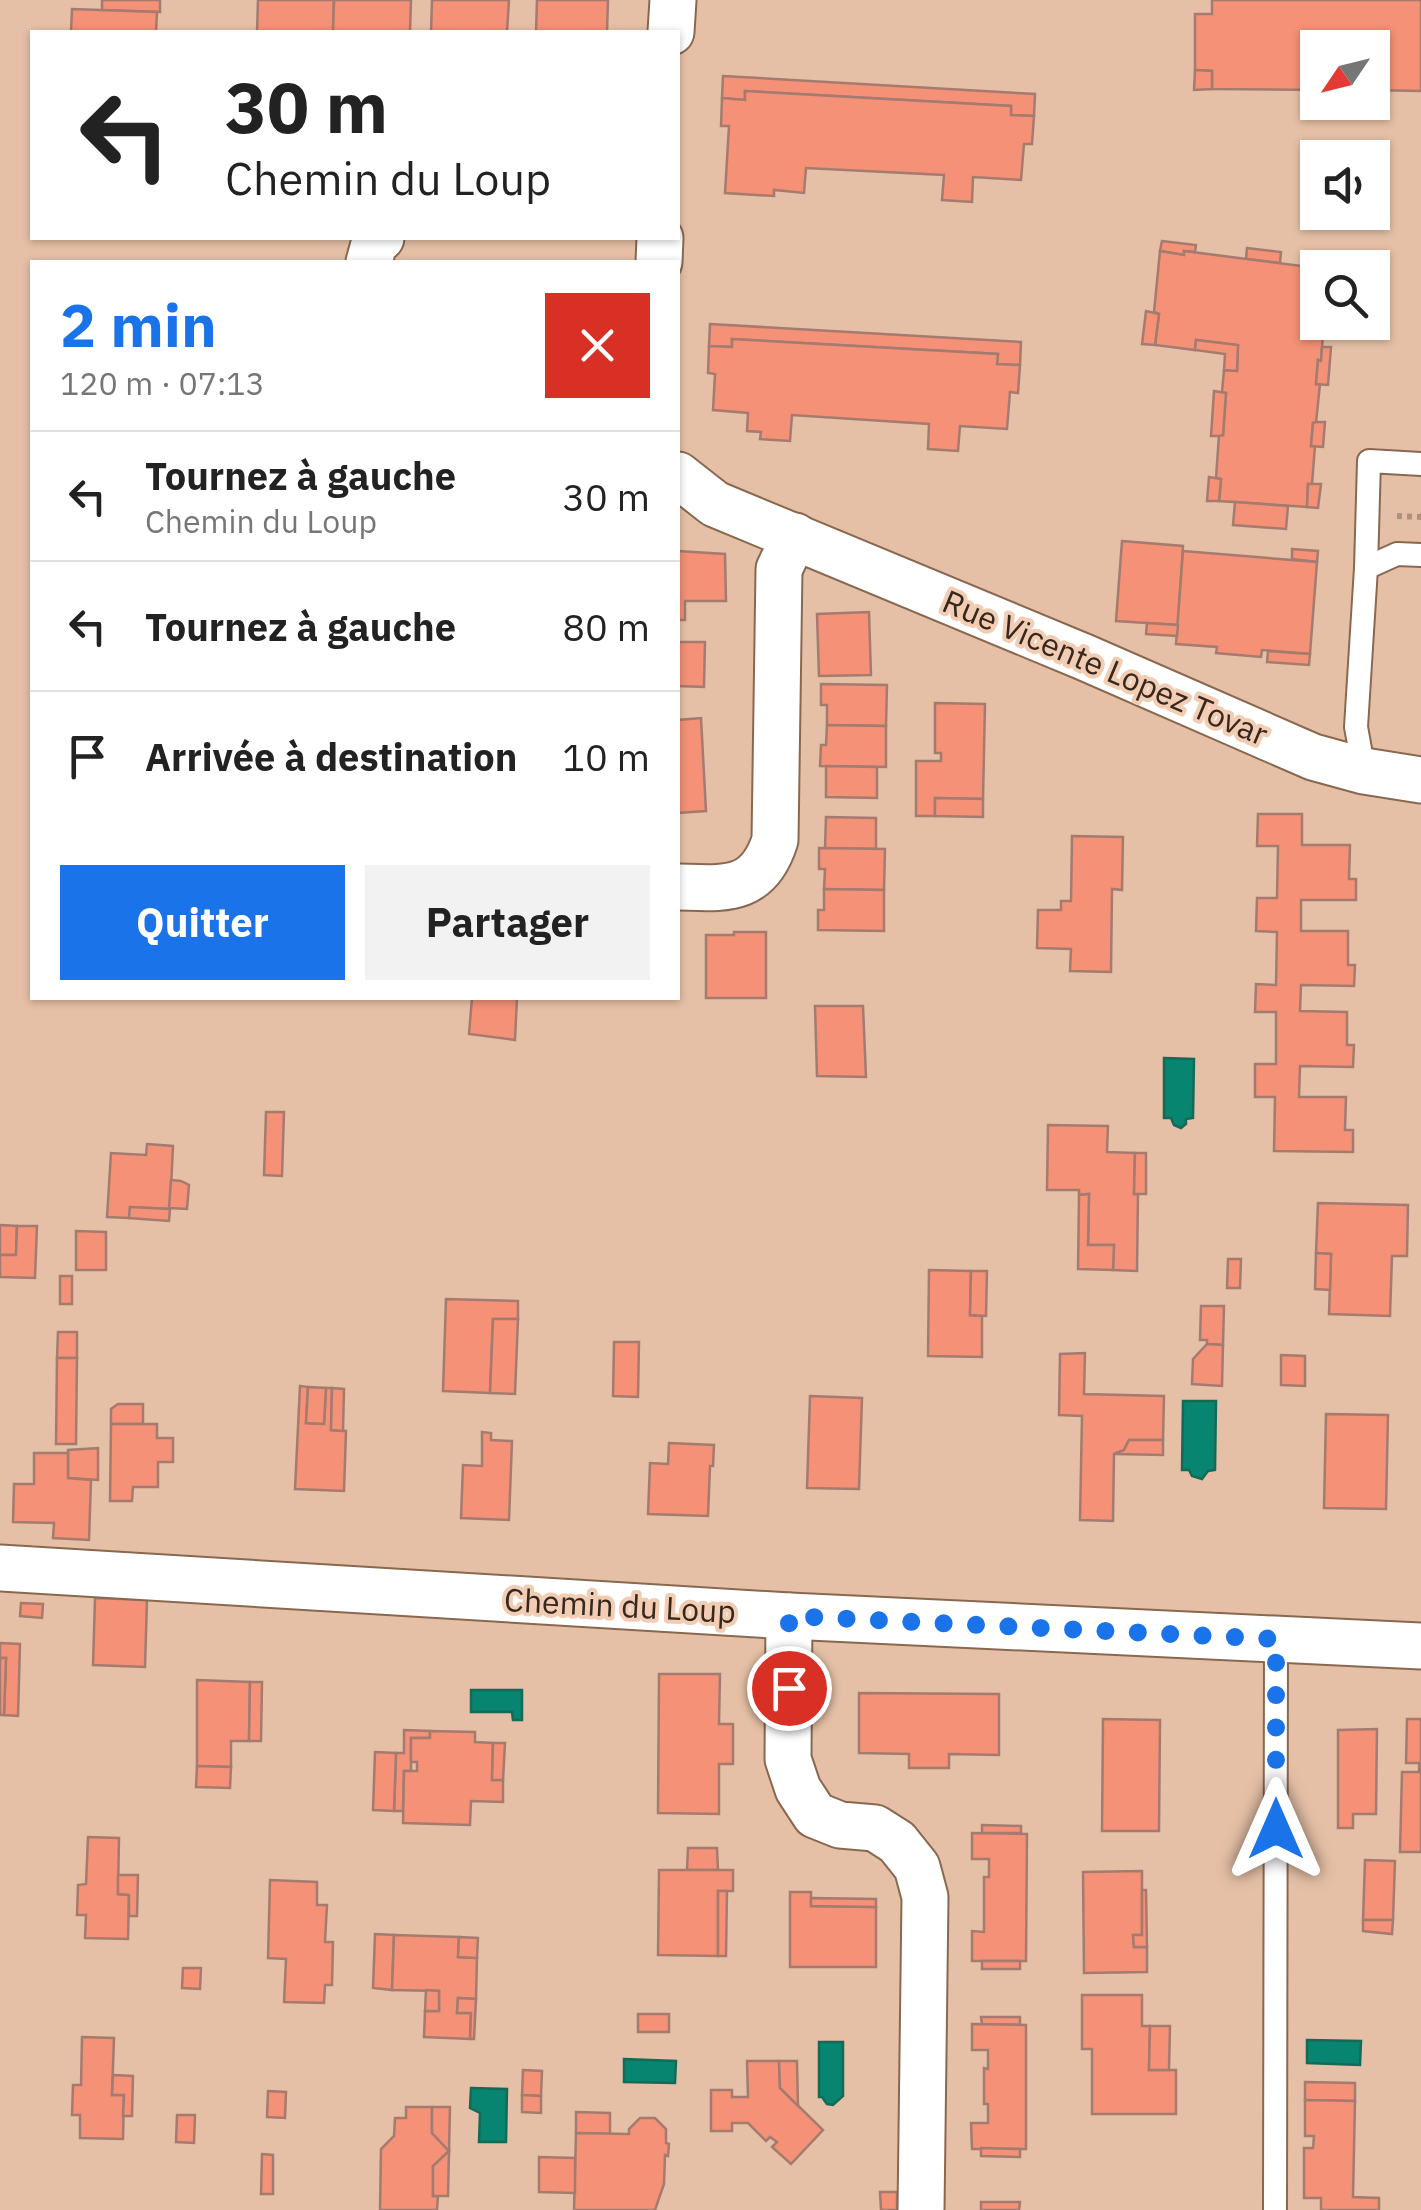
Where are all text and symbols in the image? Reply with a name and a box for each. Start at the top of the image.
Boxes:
north arrow [1300,30,1390,120]
map controls [1300,30,1390,340]
text: 30 m [225,61,388,152]
icon: left [60,70,190,200]
button: sound [1300,140,1390,230]
text: Chemin du Loup [225,149,551,207]
button: search [1300,250,1390,340]
text: 2 min [60,285,217,364]
button: close [545,293,650,398]
text: 120 m · 07:13 [60,362,265,404]
text: Tournez à gauche [145,451,456,500]
icon: left [60,469,115,524]
text: 30 m [562,472,650,521]
text: Chemin du Loup [145,500,377,542]
street label: Rue Vicente Lopez Tovar [936,580,1275,755]
icon: left [60,599,115,654]
text: Tournez à gauche [145,602,456,651]
text: 80 m [562,602,650,651]
icon: arrive [60,729,115,784]
text: Arrivée à destination [145,732,517,781]
text: 10 m [562,732,650,781]
button: Quitter [60,865,345,980]
button: Partager [365,865,650,980]
street label: Chemin du Loup [503,1578,737,1632]
pin [747,1646,832,1731]
icon: arrive [762,1661,817,1716]
position arrow [1224,1777,1328,1881]

